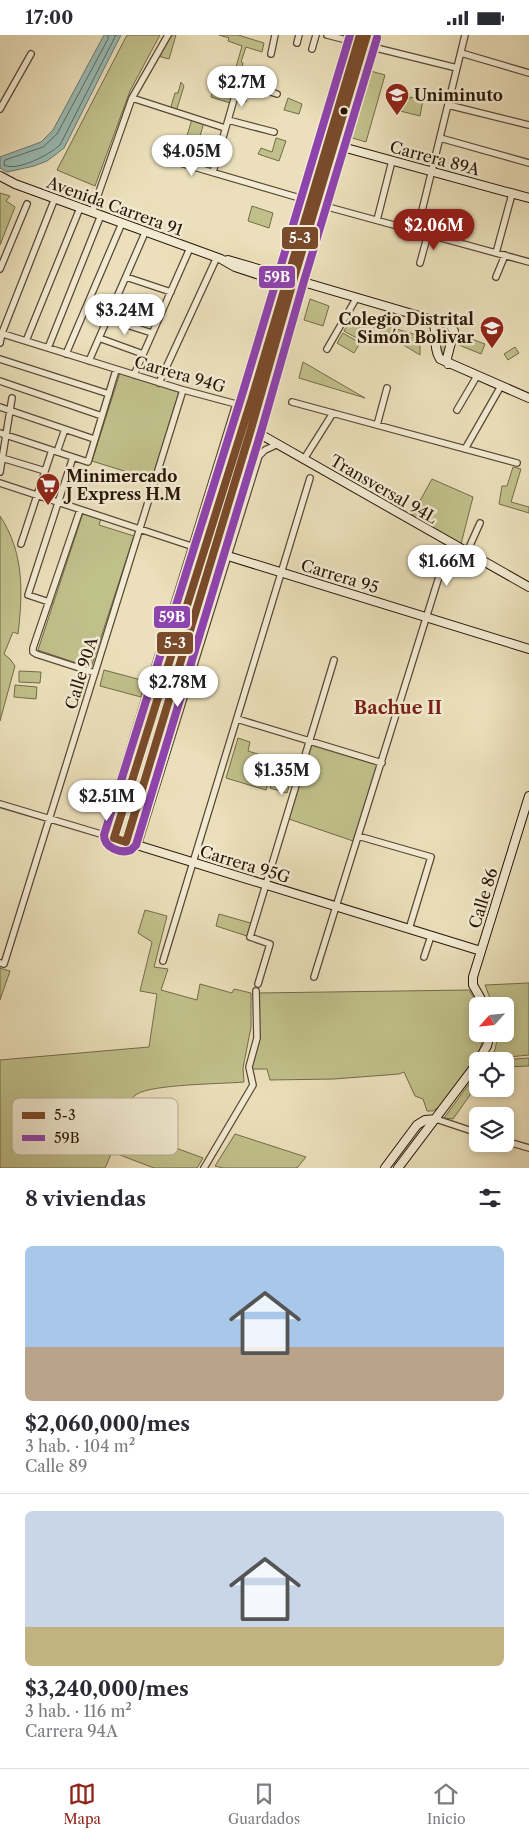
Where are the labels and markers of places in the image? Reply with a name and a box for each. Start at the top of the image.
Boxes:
pin: $2.7M [207,65,277,108]
school or university icon: Uniminuto [384,82,410,116]
place label: Uniminuto [414,85,503,105]
unlabelled marker [339,106,349,116]
pin: $4.05M [151,135,233,177]
pin: $2.06M [393,209,475,251]
pin: $3.24M [84,293,166,336]
place label: Colegio Distrital Simón Bolivar [338,309,474,347]
school or university icon: Colegio Distrital Simón Bolivar [479,315,505,349]
place label: Minimercado J Express H.M [63,466,181,504]
supermarket icon: Minimercado J Express H.M [35,472,61,506]
pin: $1.66M [406,545,488,587]
pin: $2.78M [137,665,219,708]
pin: $1.35M [241,753,323,796]
pin: $2.51M [66,779,148,822]

